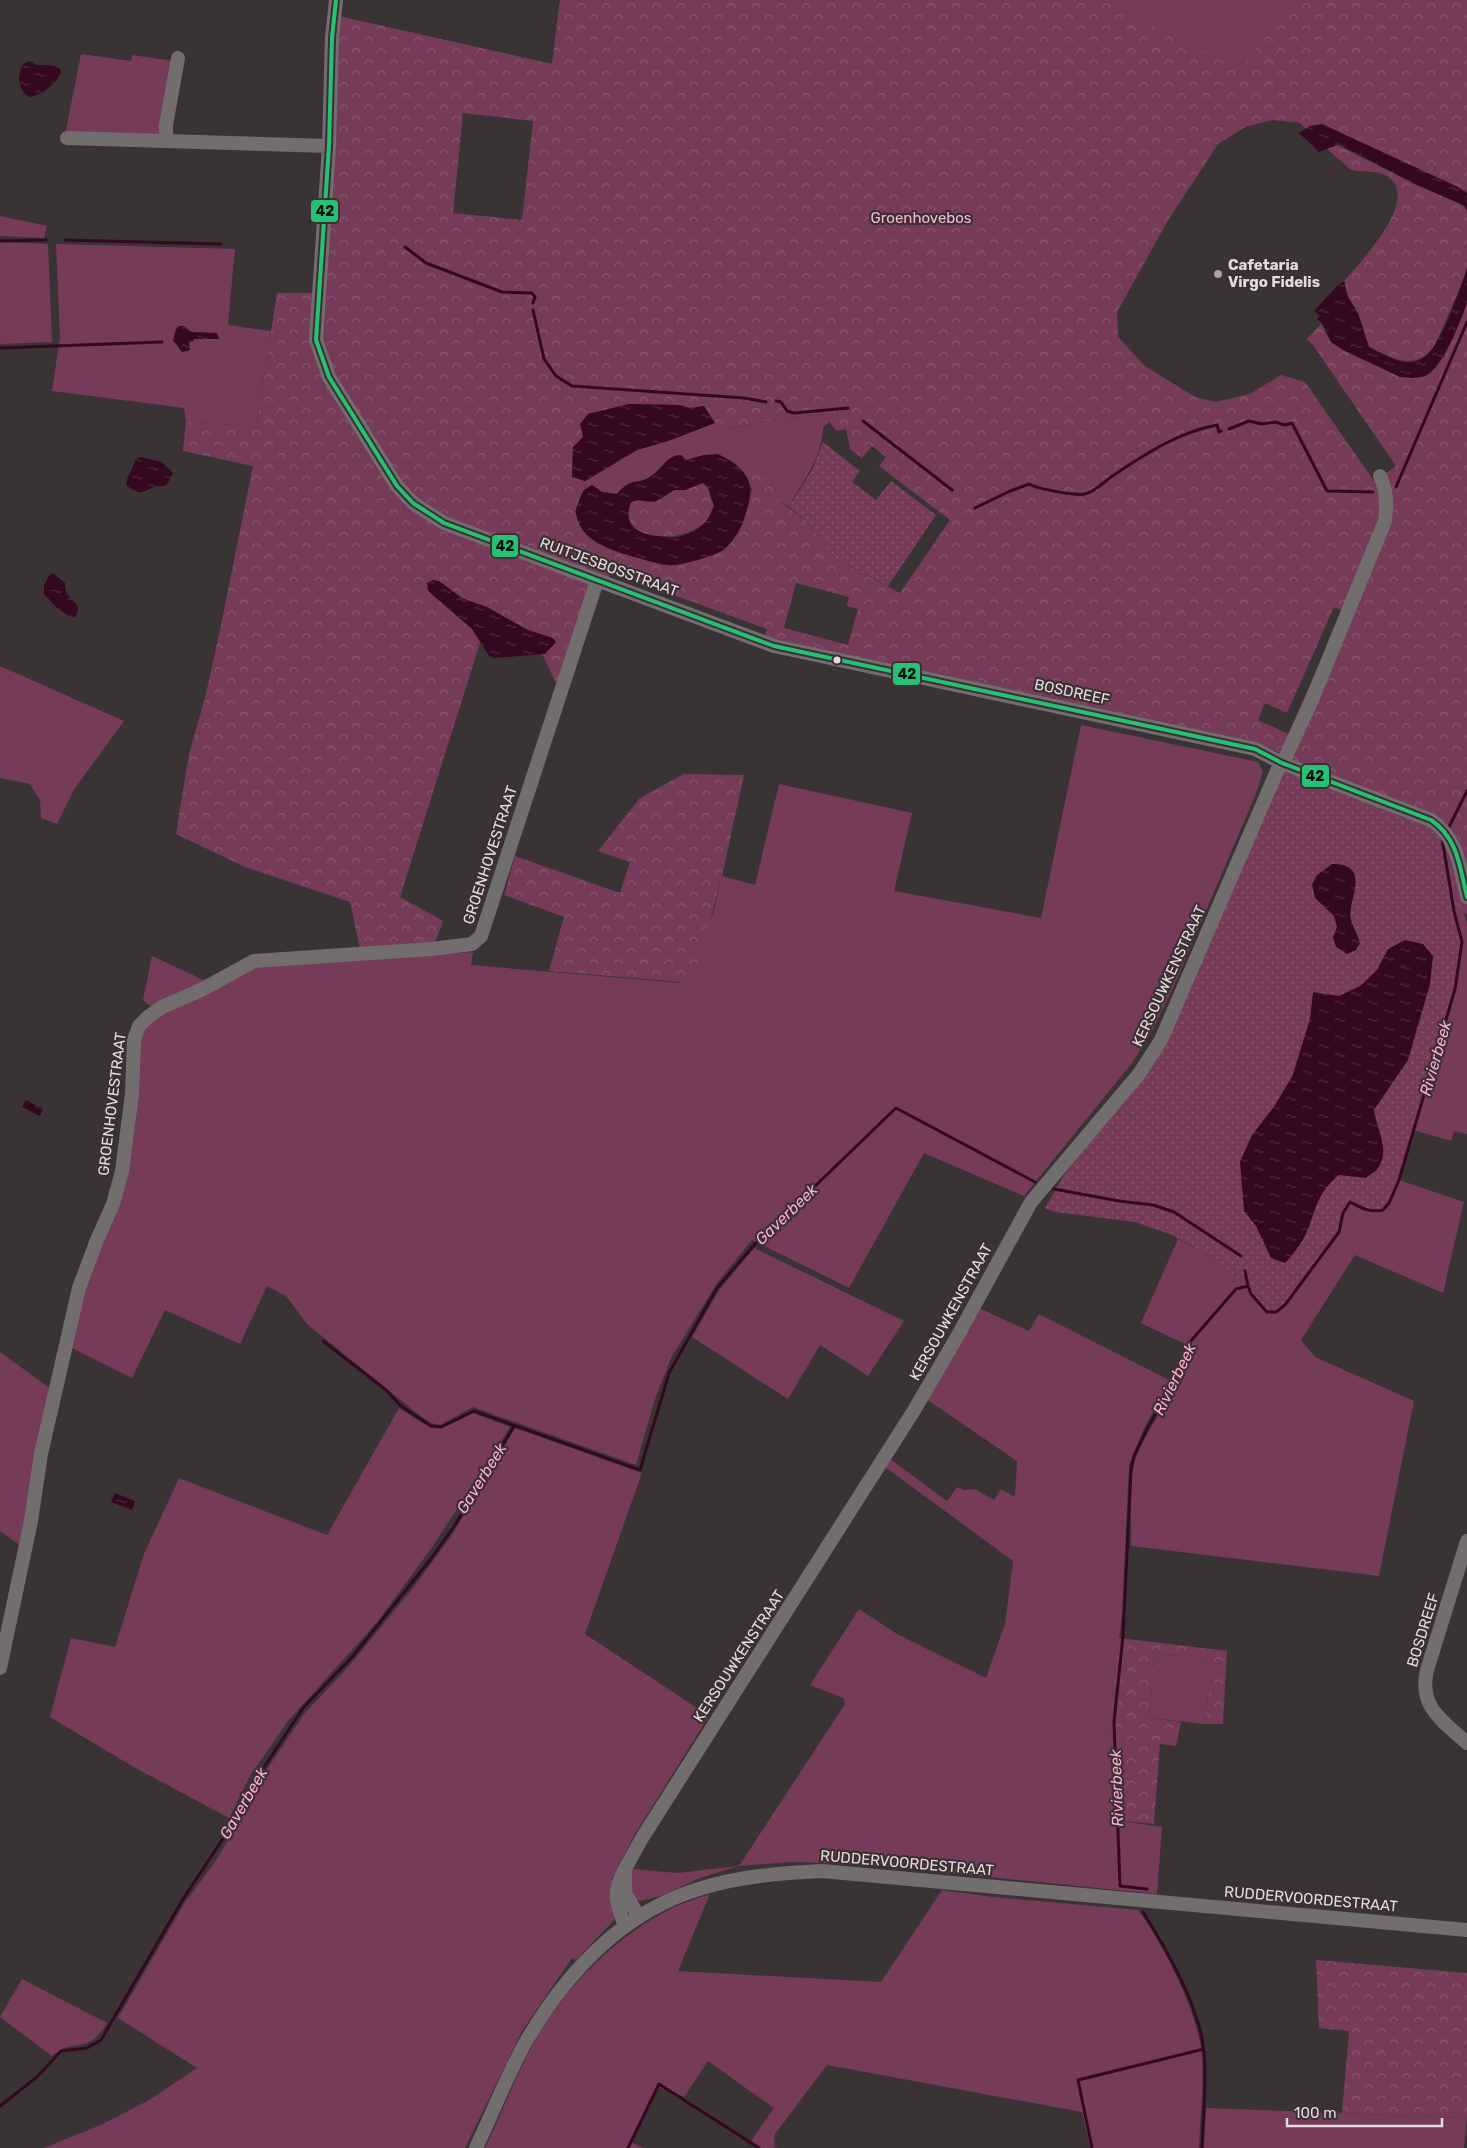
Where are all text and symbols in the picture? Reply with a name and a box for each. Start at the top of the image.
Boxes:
line badge: 42 [310,199,339,223]
text: 42 [316,203,334,220]
park label: Groenhovebos [871,209,972,227]
place label: Cafetaria Virgo Fidelis [1228,256,1320,291]
marker: Cafetaria Virgo Fidelis [1212,268,1224,280]
line badge: 42 [491,534,519,558]
street label: RUITJESBOSSTRAAT [537,534,681,601]
text: 42 [496,538,514,555]
unlabelled marker [832,655,842,665]
line badge: 42 [892,662,921,686]
text: 42 [898,666,916,683]
street label: BOSDREEF [1033,675,1112,709]
line badge: 42 [1301,764,1330,788]
text: 42 [1306,768,1324,785]
street label: GROENHOVESTRAAT [459,783,521,927]
street label: KERSOUWKENSTRAAT [1128,902,1210,1050]
water label: Rivierbeek [1416,1017,1456,1098]
street label: GROENHOVESTRAAT [94,1031,130,1177]
water label: Gaverbeek [751,1179,822,1249]
street label: KERSOUWKENSTRAAT [906,1240,996,1384]
water label: Rivierbeek [1149,1339,1200,1418]
water label: Gaverbeek [452,1439,511,1517]
street label: KERSOUWKENSTRAAT [690,1586,789,1725]
street label: BOSDREEF [1403,1591,1443,1669]
water label: Rivierbeek [1106,1748,1127,1827]
water label: Gaverbeek [215,1763,272,1842]
street label: RUDDERVOORDESTRAAT [819,1846,995,1880]
street label: RUDDERVOORDESTRAAT [1223,1882,1399,1916]
scale bar [1287,2096,1442,2128]
text: 100 m [1294,2104,1336,2122]

